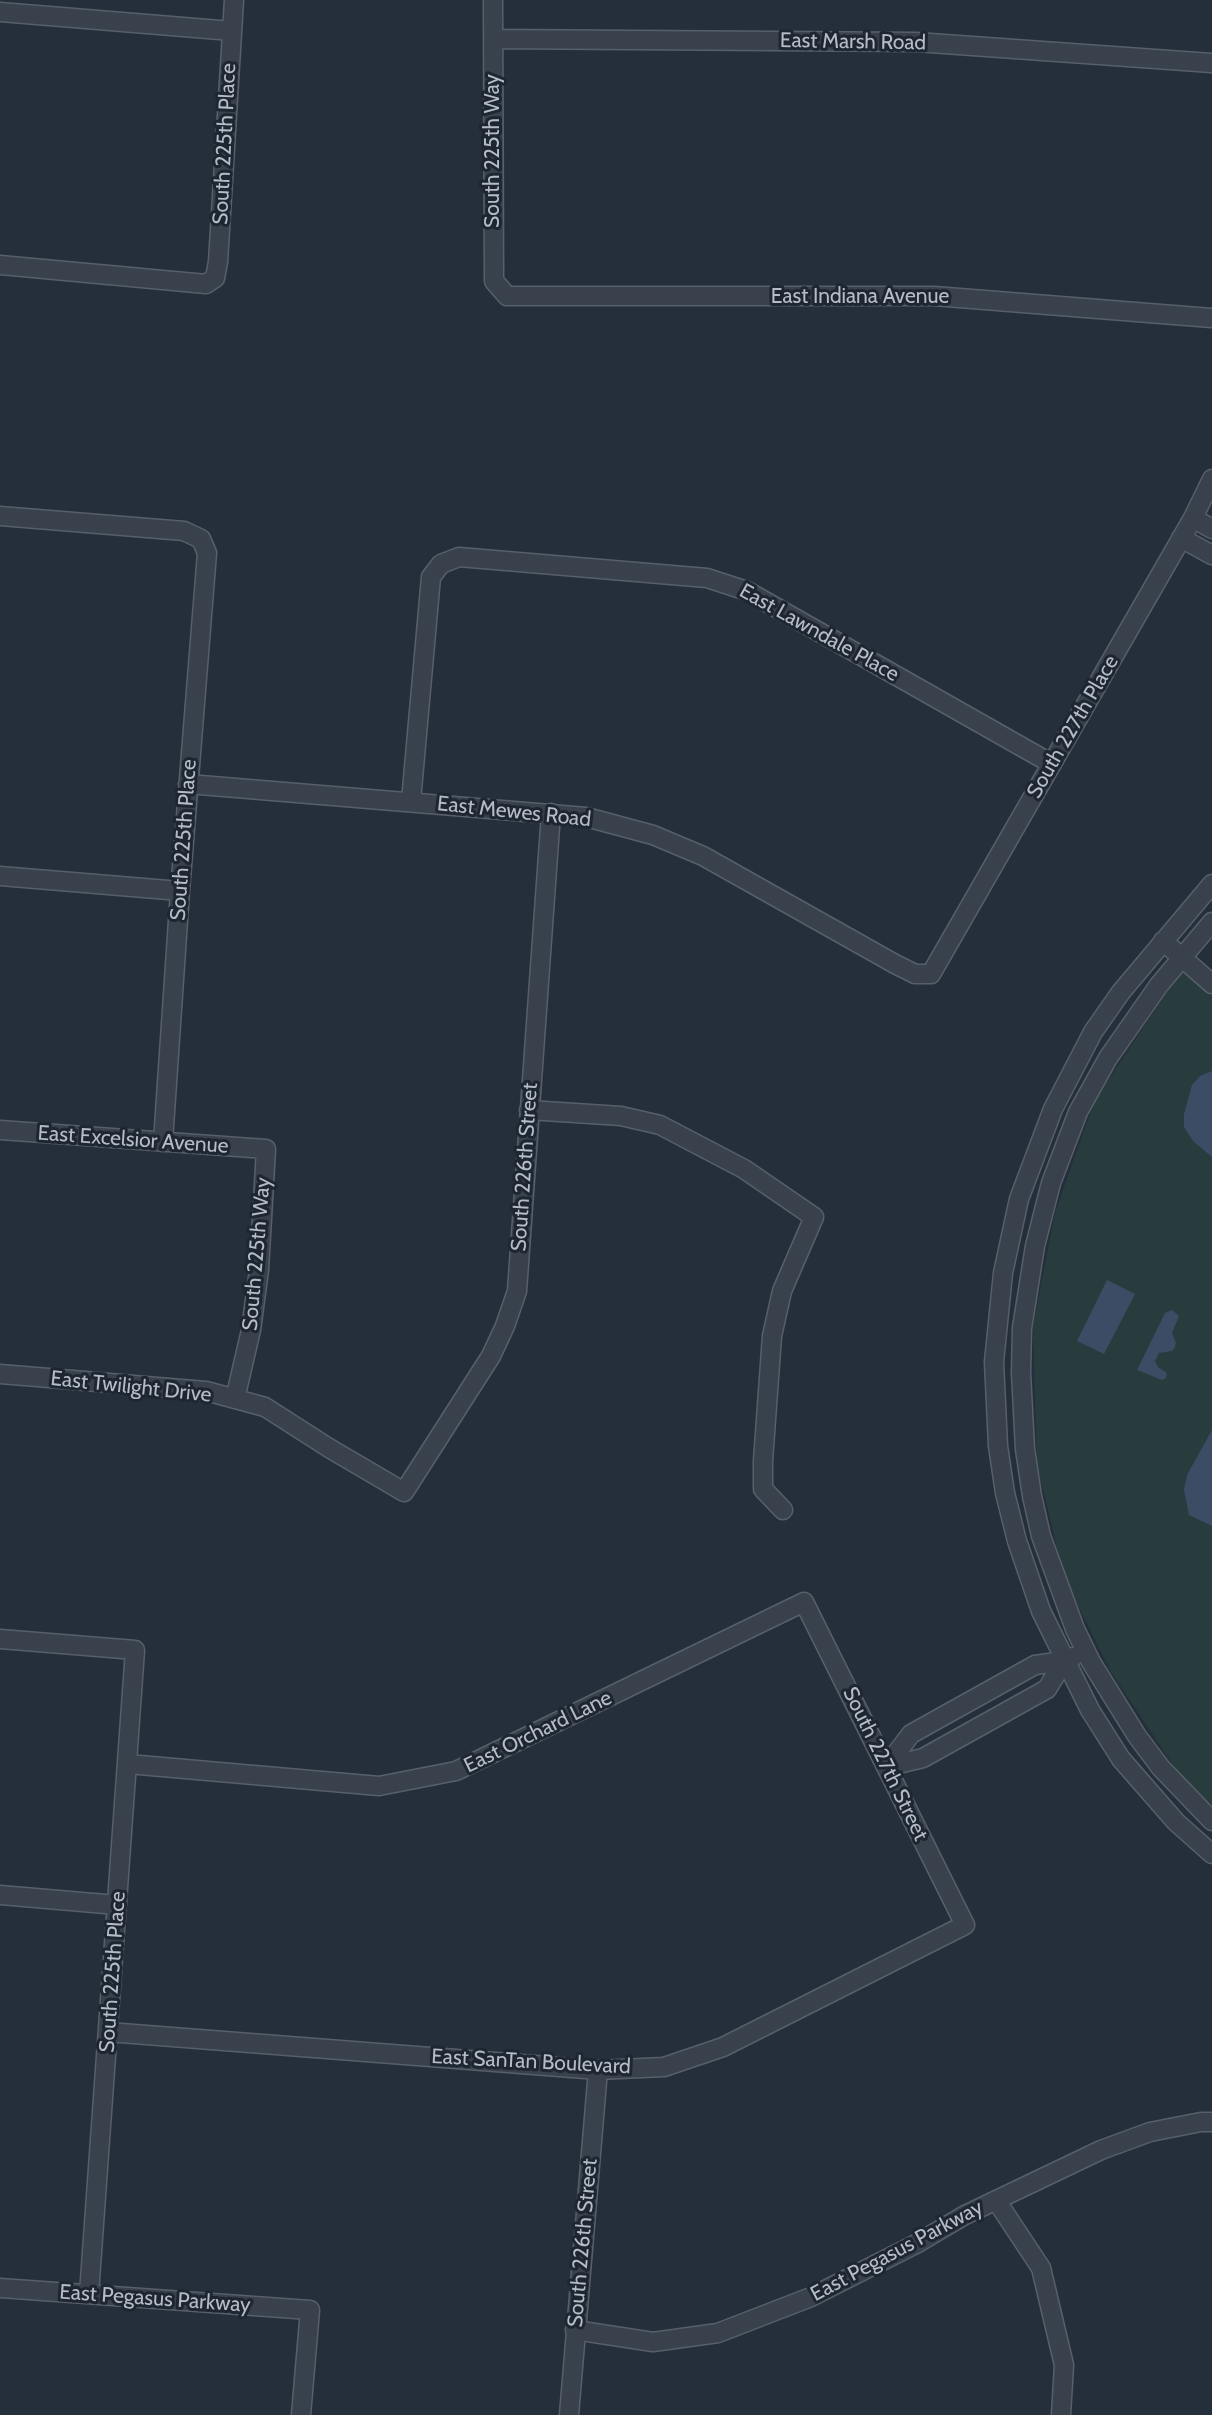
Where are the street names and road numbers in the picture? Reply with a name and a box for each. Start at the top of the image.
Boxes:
street label: East Marsh Road [780,28,926,56]
street label: South 225th Place [208,63,242,225]
street label: South 225th Way [480,74,506,228]
street label: East Indiana Avenue [771,284,949,310]
street label: East Lawndale Place [735,579,903,687]
street label: South 227th Place [1022,651,1124,803]
street label: South 225th Place [166,758,202,922]
street label: East Mewes Road [436,791,592,833]
street label: South 226th Street [507,1082,543,1252]
street label: East Excelsior Avenue [37,1121,229,1159]
street label: South 225th Way [238,1176,276,1332]
street label: East Twilight Drive [49,1366,213,1408]
street label: South 227th Street [837,1683,933,1845]
street label: East Orchard Lane [460,1685,616,1779]
street label: South 225th Place [95,1890,131,2054]
street label: East SanTan Boulevard [431,2044,631,2080]
street label: South 226th Street [563,2158,603,2328]
street label: East Pegasus Parkway [806,2195,988,2307]
street label: East Pegasus Parkway [59,2280,251,2318]

